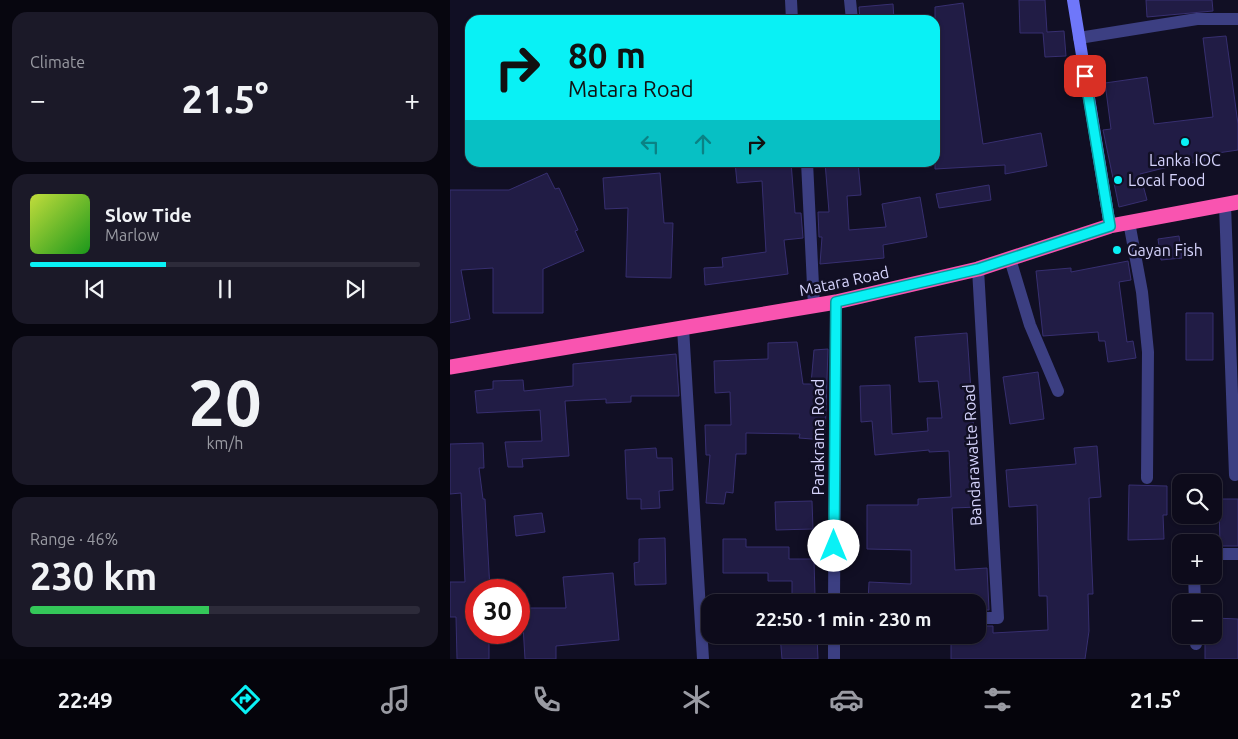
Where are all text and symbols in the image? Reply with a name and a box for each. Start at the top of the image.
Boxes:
icon: right [485,35,550,100]
text: 80 m [568,35,646,75]
text: Climate [30,53,85,71]
pin [1064,55,1106,97]
icon: arrive [1071,62,1099,90]
text: Matara Road [568,76,694,101]
text: 21.5° [181,78,269,120]
text: − [30,84,46,115]
text: + [404,84,420,115]
icon: left [636,130,664,158]
icon: ahead [689,130,717,158]
icon: right [742,130,770,158]
marker: Lanka IOC [1179,136,1191,148]
place label: Lanka IOC [1149,151,1221,169]
place label: Local Food [1128,171,1205,189]
marker: Local Food [1112,174,1124,186]
text: Slow Tide [105,204,192,226]
text: Marlow [105,226,159,244]
place label: Gayan Fish [1127,241,1203,259]
marker: Gayan Fish [1111,244,1123,256]
street label: Matara Road [797,263,891,299]
icon: previous [81,275,109,303]
icon: pause [211,275,239,303]
icon: next [341,275,369,303]
text: 20 [188,365,262,438]
street label: Parakrama Road [809,379,827,495]
street label: Bandarawatte Road [959,384,985,526]
text: km/h [207,434,243,452]
map controls [1172,474,1222,644]
button: search [1172,474,1222,524]
position arrow [807,519,859,571]
text: Range · 46% [30,530,118,548]
button: + [1172,534,1222,584]
text: 230 km [30,555,157,597]
speed limit sign: 30 [465,579,530,644]
button: − [1172,594,1222,644]
text: 22:50 · 1 min · 230 m [756,608,931,630]
icon: directions [228,682,263,717]
icon: music [378,682,413,717]
icon: phone [529,682,564,717]
icon: climate [679,682,714,717]
icon: car [829,682,864,717]
icon: filters [980,682,1015,717]
text: 22:49 [58,687,113,712]
text: 21.5° [1130,687,1180,712]

